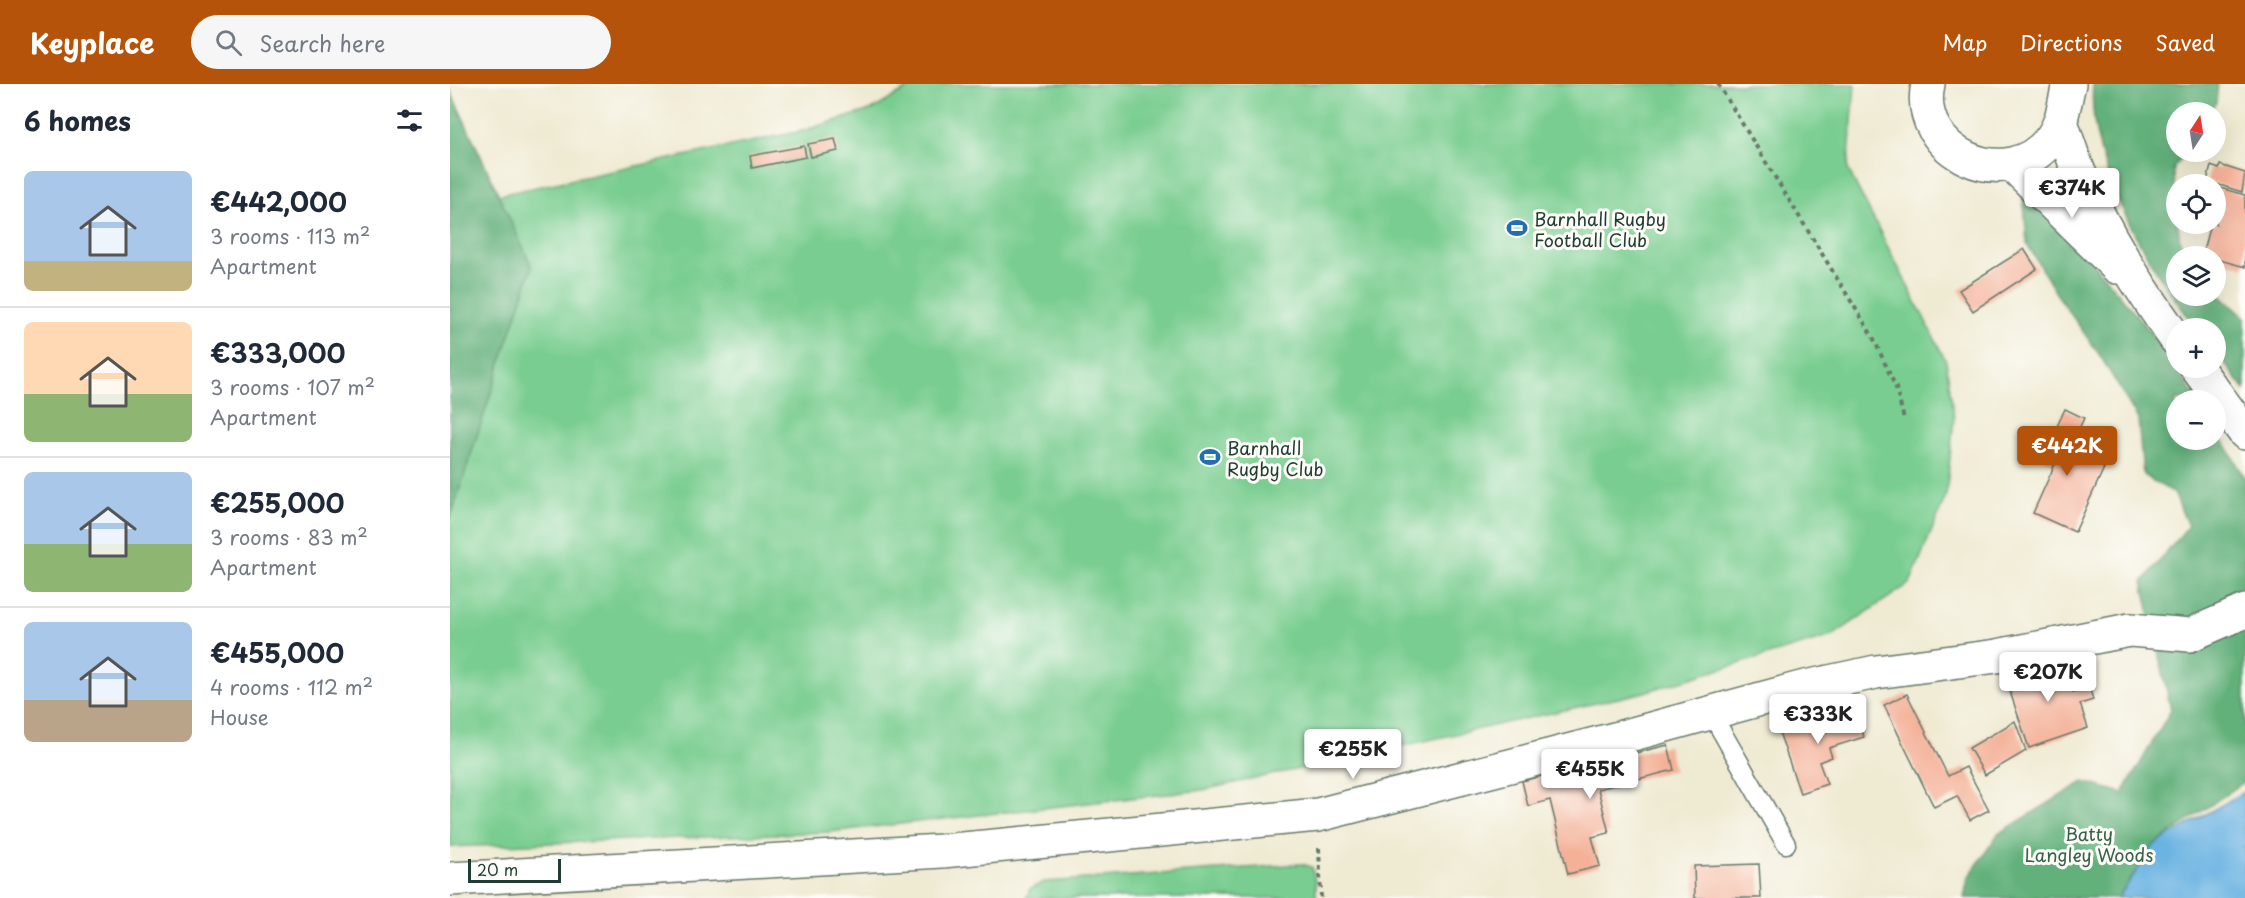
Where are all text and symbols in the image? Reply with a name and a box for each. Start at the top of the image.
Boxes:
search box [191,15,611,69]
text: Keyplace [30,21,155,64]
icon: search [212,26,245,59]
text: Search here [260,26,385,59]
text: Map [1942,26,1987,58]
text: Directions [2020,26,2122,58]
text: Saved [2155,26,2215,58]
text: 6 homes [24,101,131,140]
north arrow [2166,102,2226,162]
map controls [2166,102,2226,450]
icon: filters [393,104,426,137]
pin: €374K [2030,168,2114,219]
text: €374K [2038,172,2106,202]
button: locate [2166,174,2226,234]
text: €442,000 [210,182,347,221]
icon: home [72,195,144,267]
place label: Barnhall Rugby Football Club [1534,205,1666,253]
sports icon: Barnhall Rugby Football Club [1505,216,1529,240]
text: 3 rooms · 113 m² [210,221,370,251]
button: layers [2166,246,2226,306]
text: Apartment [210,251,317,281]
button: + [2166,318,2226,378]
text: €333,000 [210,333,345,372]
icon: home [72,346,144,418]
text: 3 rooms · 107 m² [210,372,375,402]
button: − [2166,390,2226,450]
text: Apartment [210,402,317,432]
pin: €442K [2025,426,2109,477]
text: €442K [2031,430,2103,460]
place label: Barnhall Rugby Club [1227,434,1323,482]
sports icon: Barnhall Rugby Club [1198,445,1222,469]
text: €255,000 [210,483,345,522]
icon: home [72,496,144,568]
text: 3 rooms · 83 m² [210,522,368,552]
text: Apartment [210,552,317,582]
text: €455,000 [210,633,344,672]
icon: home [72,646,144,718]
pin: €207K [2006,652,2090,703]
text: €207K [2013,656,2083,686]
text: 4 rooms · 112 m² [210,672,373,702]
pin: €333K [1776,694,1860,745]
text: €333K [1783,698,1853,728]
text: House [210,702,269,732]
pin: €255K [1311,729,1395,780]
text: €255K [1318,733,1388,763]
pin: €455K [1548,749,1632,800]
text: €455K [1555,753,1625,783]
park label: Batty Langley Woods [2025,820,2153,868]
scale bar [468,856,561,884]
text: 20 m [477,857,518,881]

